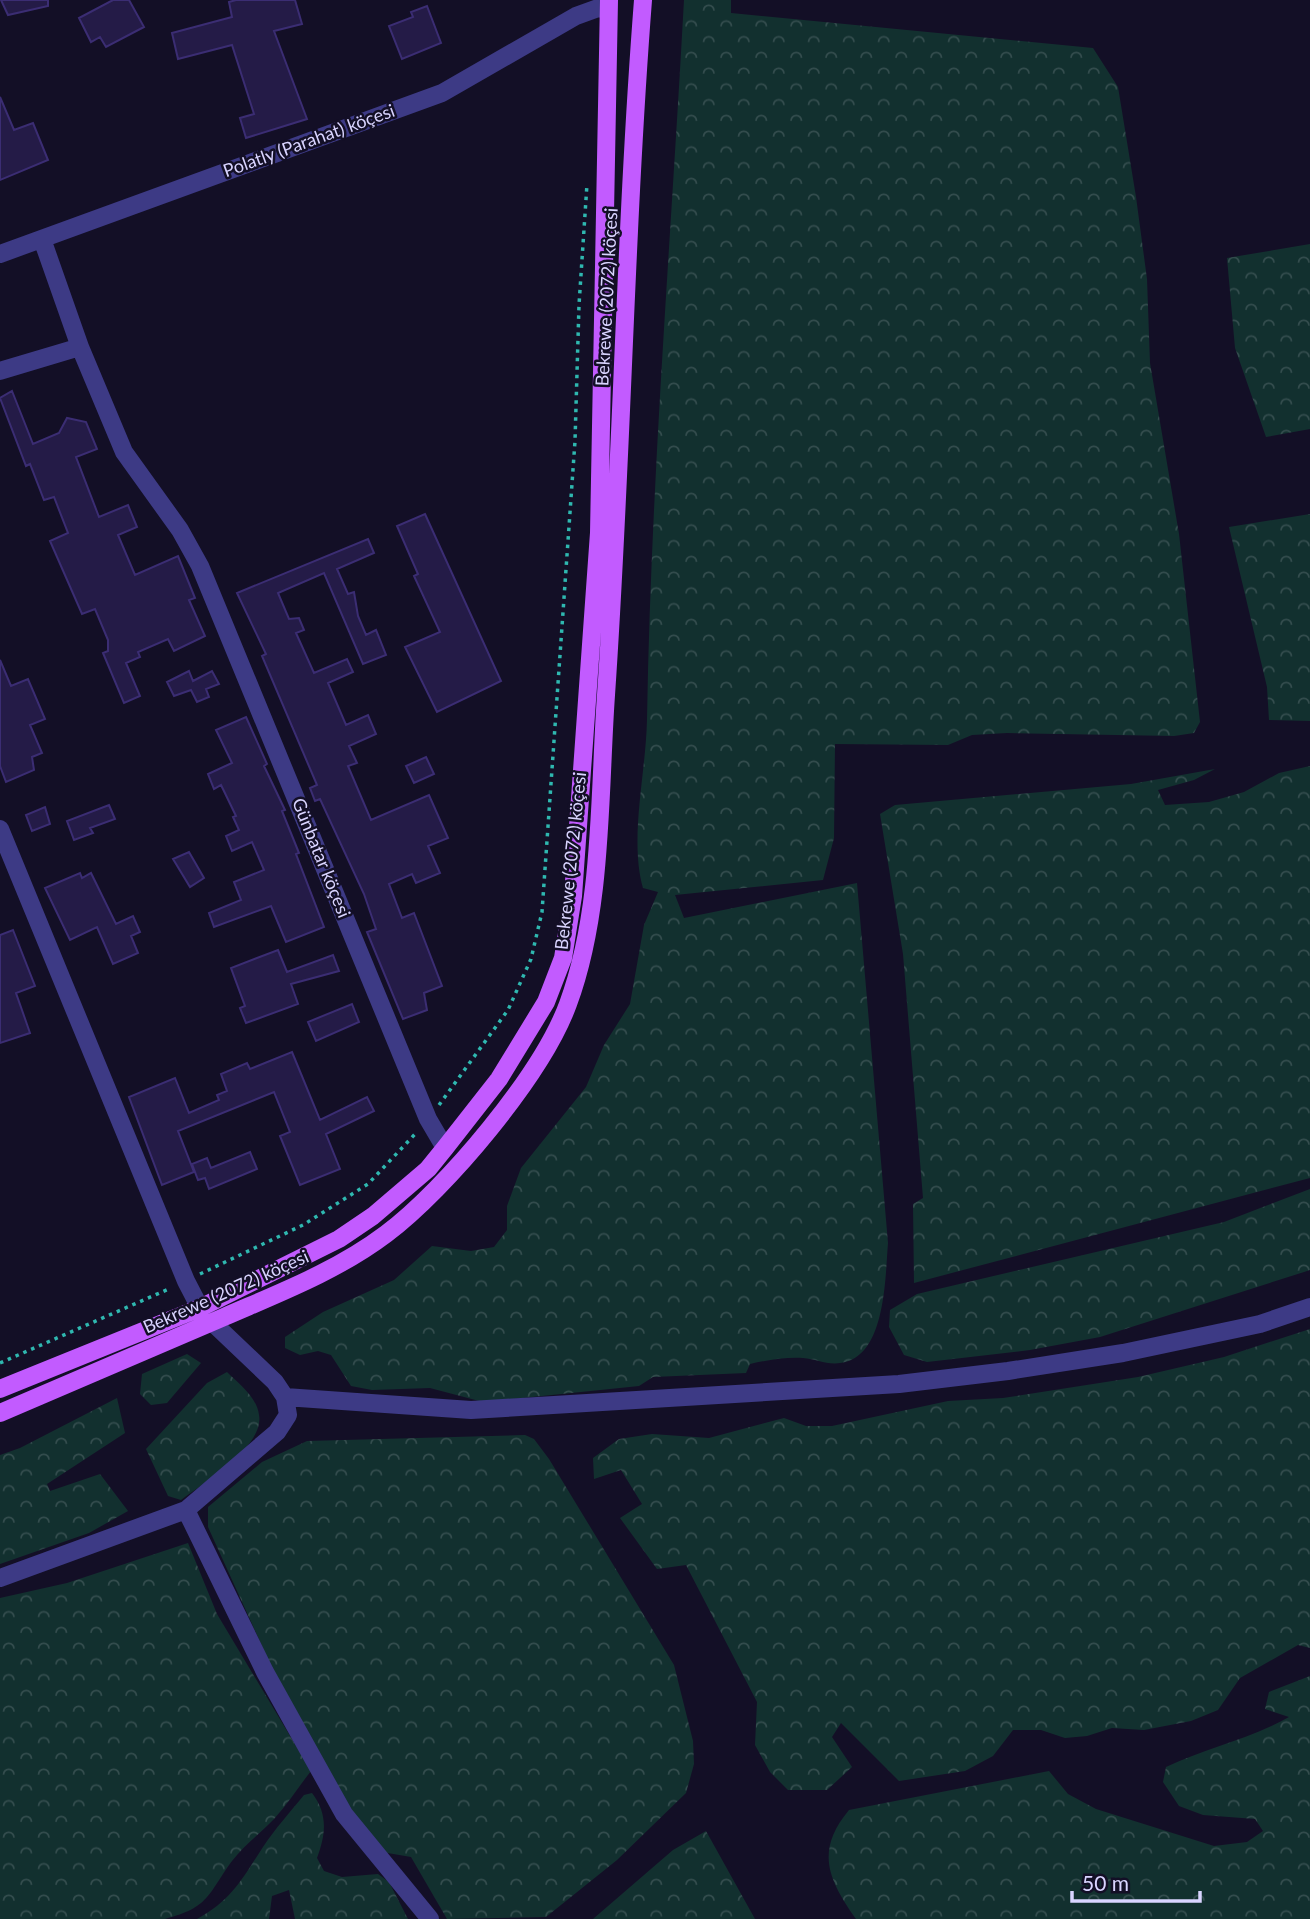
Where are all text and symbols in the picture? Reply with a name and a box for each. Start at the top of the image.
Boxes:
street label: Polatly (Parahat) köçesi [220,99,397,181]
street label: Bekrewe (2072) köçesi [590,207,622,387]
street label: Bekrewe (2072) köçesi [550,771,590,951]
street label: Günbatar köçesi [288,795,356,921]
street label: Bekrewe (2072) köçesi [139,1245,312,1337]
scale bar [1072,1860,1200,1904]
text: 50 m [1082,1870,1129,1895]

